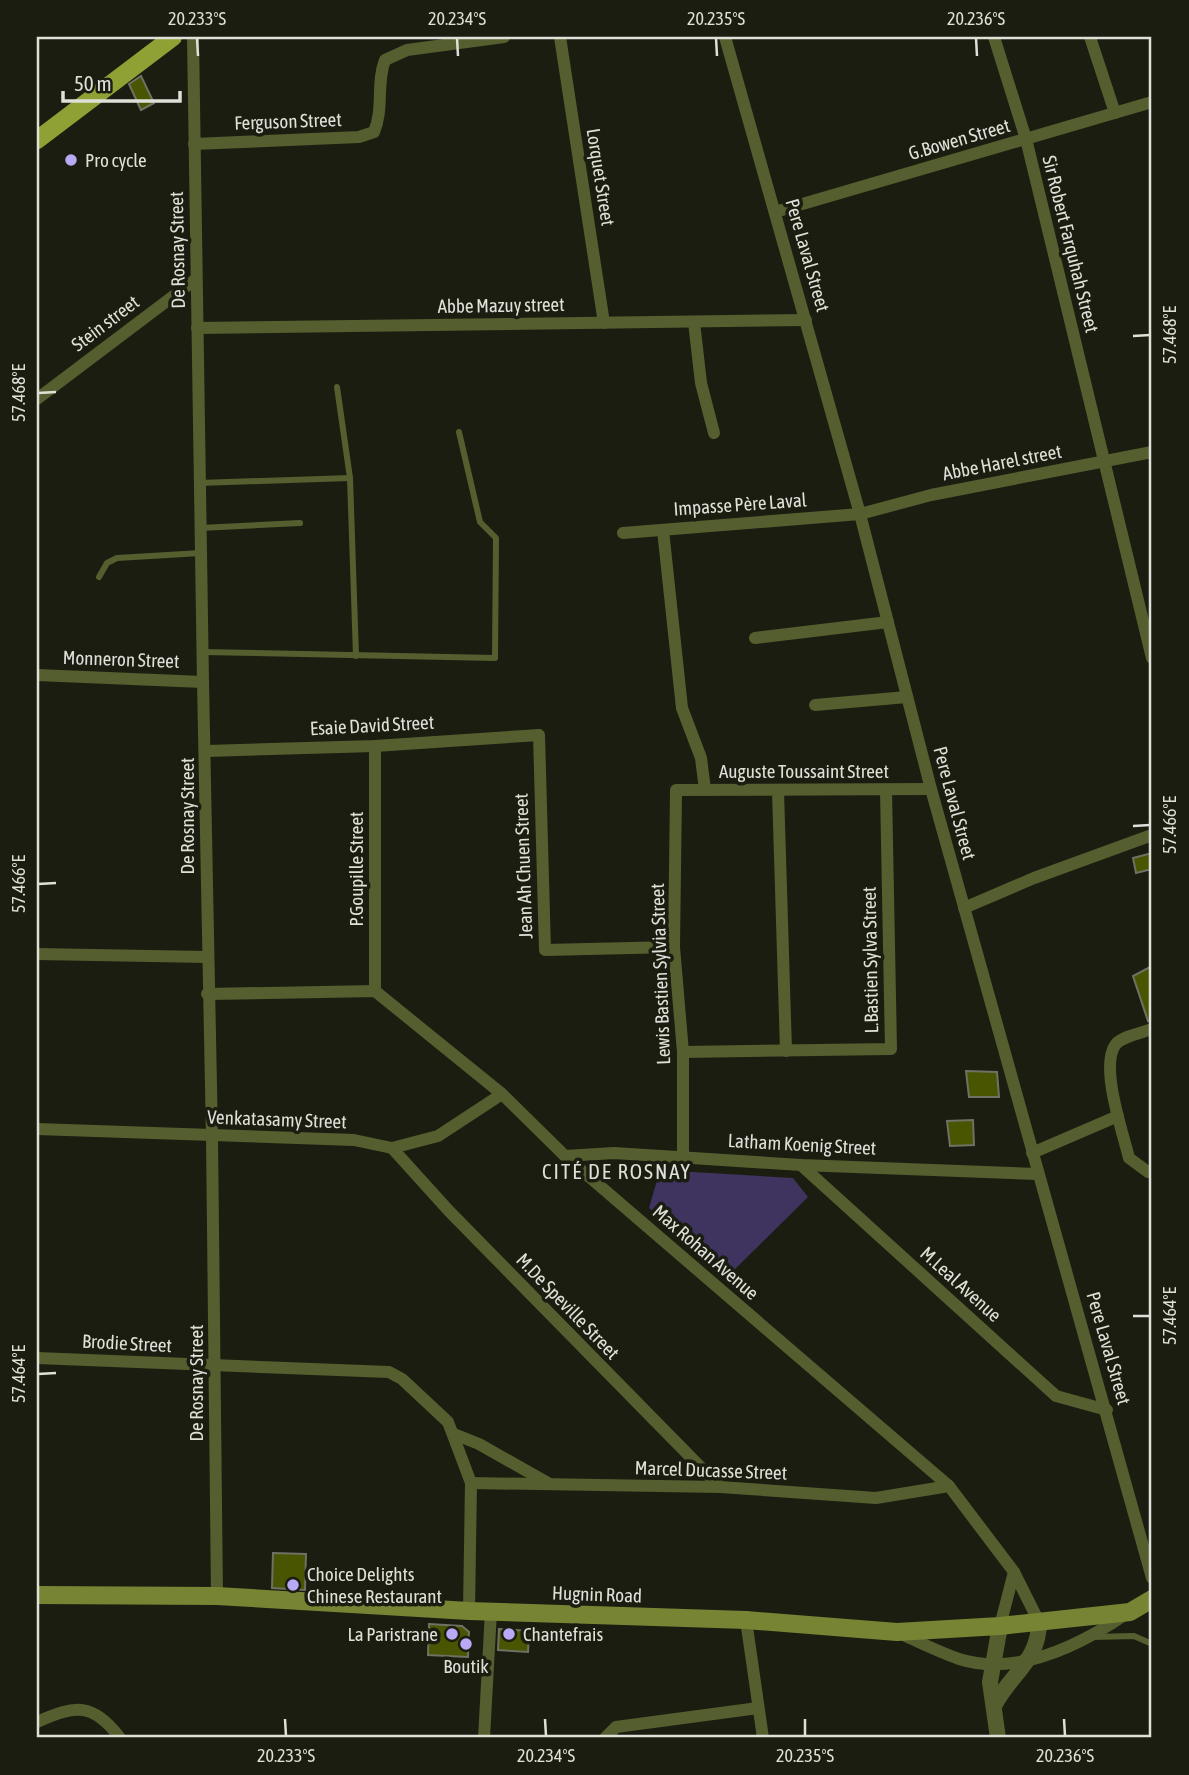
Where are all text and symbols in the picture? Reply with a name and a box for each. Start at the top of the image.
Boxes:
text: 20.233°S [168,8,226,29]
text: 20.234°S [428,8,486,29]
text: 20.235°S [687,8,745,29]
text: 20.236°S [947,8,1005,29]
scale bar [63,60,180,104]
text: 50 m [74,71,112,95]
street label: Ferguson Street [234,108,342,134]
street label: G.Bowen Street [906,114,1012,164]
street label: Lorquet Street [582,127,620,227]
place label: Pro cycle [85,149,147,171]
marker: Pro cycle [63,152,79,168]
street label: Sir Robert Farquhah Street [1038,153,1104,335]
street label: De Rosnay Street [165,191,189,309]
street label: Pere Laval Street [781,196,835,314]
street label: Stein street [67,291,143,355]
street label: Abbe Mazuy street [437,293,565,317]
text: 57.468°E [1159,306,1180,364]
text: 57.468°E [8,364,29,422]
street label: Abbe Harel street [941,440,1063,484]
street label: Impasse Père Laval [673,488,807,520]
street label: Monneron Street [62,646,180,672]
street label: Esaie David Street [309,711,435,739]
street label: Pere Laval Street [929,744,981,862]
street label: De Rosnay Street [176,757,198,875]
street label: Auguste Toussaint Street [719,760,889,782]
street label: Jean Ah Chuen Street [509,793,537,939]
text: 57.466°E [1159,796,1180,854]
street label: P.Goupille Street [345,812,367,926]
text: 57.466°E [8,855,29,913]
street label: Lewis Bastien Sylvia Street [646,883,674,1065]
street label: L.Bastien Sylva Street [858,886,882,1034]
street label: Venkatasamy Street [207,1106,347,1132]
street label: Latham Koenig Street [727,1129,877,1159]
district label: CITÉ DE ROSNAY [542,1159,692,1183]
street label: Max Rohan Avenue [649,1200,763,1304]
street label: M.Leal Avenue [916,1242,1006,1326]
street label: M.De Speville Street [512,1249,624,1363]
text: 57.464°E [1159,1287,1180,1345]
street label: Pere Laval Street [1082,1289,1136,1407]
street label: De Rosnay Street [185,1324,207,1442]
street label: Brodie Street [82,1330,172,1356]
text: 57.464°E [8,1345,29,1403]
street label: Marcel Ducasse Street [634,1456,788,1484]
place label: Choice Delights Chinese Restaurant [307,1563,442,1607]
marker: Choice Delights Chinese Restaurant [285,1577,301,1593]
street label: Hugnin Road [552,1581,642,1607]
place label: La Paristrane [347,1623,438,1645]
place label: Chantefrais [523,1623,603,1645]
marker: La Paristrane [444,1626,460,1642]
marker: Chantefrais [501,1626,517,1642]
marker: Boutik [458,1636,474,1652]
place label: Boutik [443,1655,489,1677]
text: 20.233°S [257,1745,315,1766]
text: 20.234°S [517,1745,575,1766]
text: 20.235°S [776,1745,834,1766]
text: 20.236°S [1036,1745,1094,1766]

